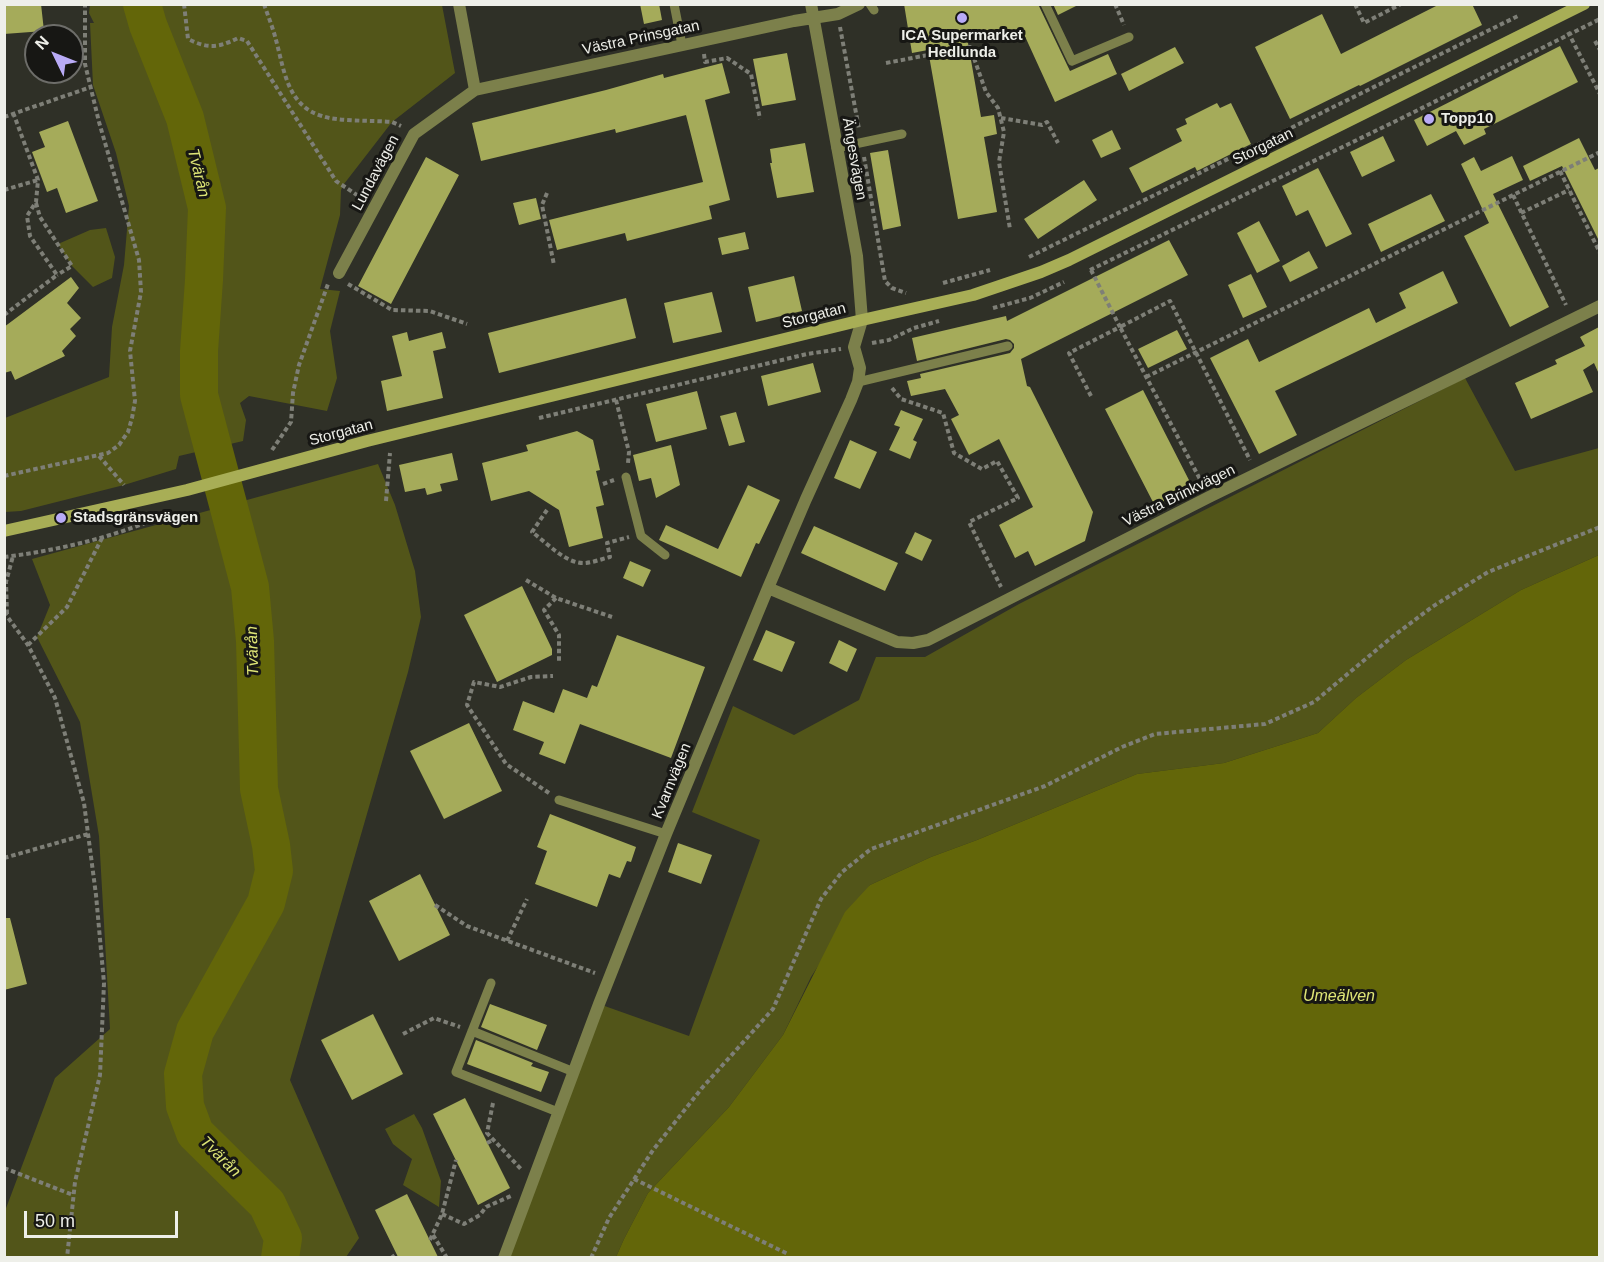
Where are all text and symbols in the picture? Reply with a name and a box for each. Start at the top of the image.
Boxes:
marker: ICA Supermarket Hedlunda [955,11,969,25]
street label: Västra Prinsgatan [581,17,701,59]
north arrow [24,24,84,84]
place label: ICA Supermarket Hedlunda [901,27,1023,62]
text: N [32,33,52,53]
place label: Topp10 [1441,110,1493,128]
marker: Topp10 [1422,112,1436,126]
street label: Ängesvägen [838,116,870,202]
street label: Storgatan [1230,125,1296,169]
street label: Lundavägen [349,132,403,214]
water label: Tvärån [183,147,213,199]
street label: Storgatan [780,299,848,333]
street label: Storgatan [307,416,375,450]
street label: Västra Brinkvägen [1120,461,1238,531]
place label: Stadsgränsvägen [73,509,198,527]
marker: Stadsgränsvägen [54,511,68,525]
water label: Tvärån [243,626,263,676]
street label: Kvarnvägen [649,741,695,821]
water label: Umeälven [1303,987,1375,1007]
water label: Tvärån [196,1133,244,1181]
scale bar [27,1199,182,1237]
text: 50 m [35,1211,75,1231]

